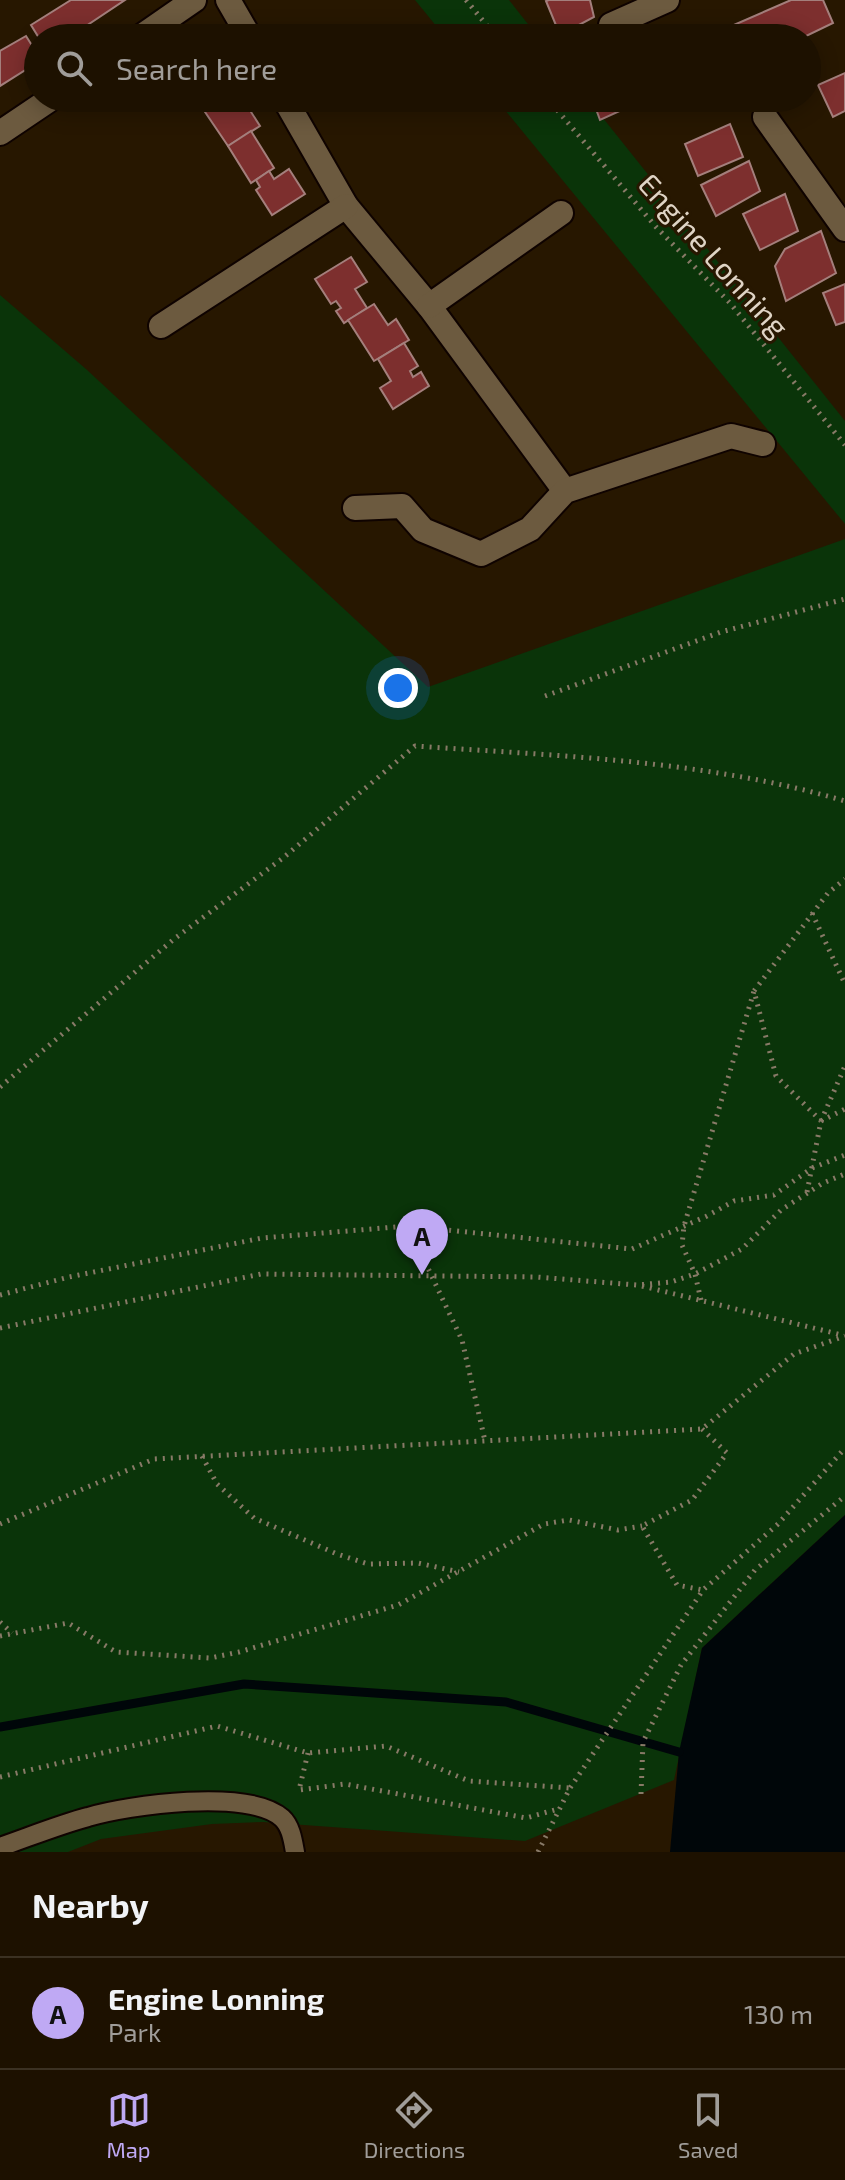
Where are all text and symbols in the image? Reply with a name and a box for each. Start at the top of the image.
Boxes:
search box [24,24,821,112]
icon: search [52,46,96,90]
text: Search here [116,50,277,86]
street label: Engine Lonning [632,166,797,344]
your location [378,668,418,708]
pin: A [396,1209,448,1275]
text: Nearby [32,1884,149,1925]
text: Engine Lonning [108,1980,324,2016]
text: A [50,1998,66,2029]
text: 130 m [744,1998,813,2029]
text: Park [108,2016,161,2047]
tab: Map [107,2088,151,2162]
tab: Directions [364,2088,465,2162]
tab: Saved [678,2088,738,2162]

